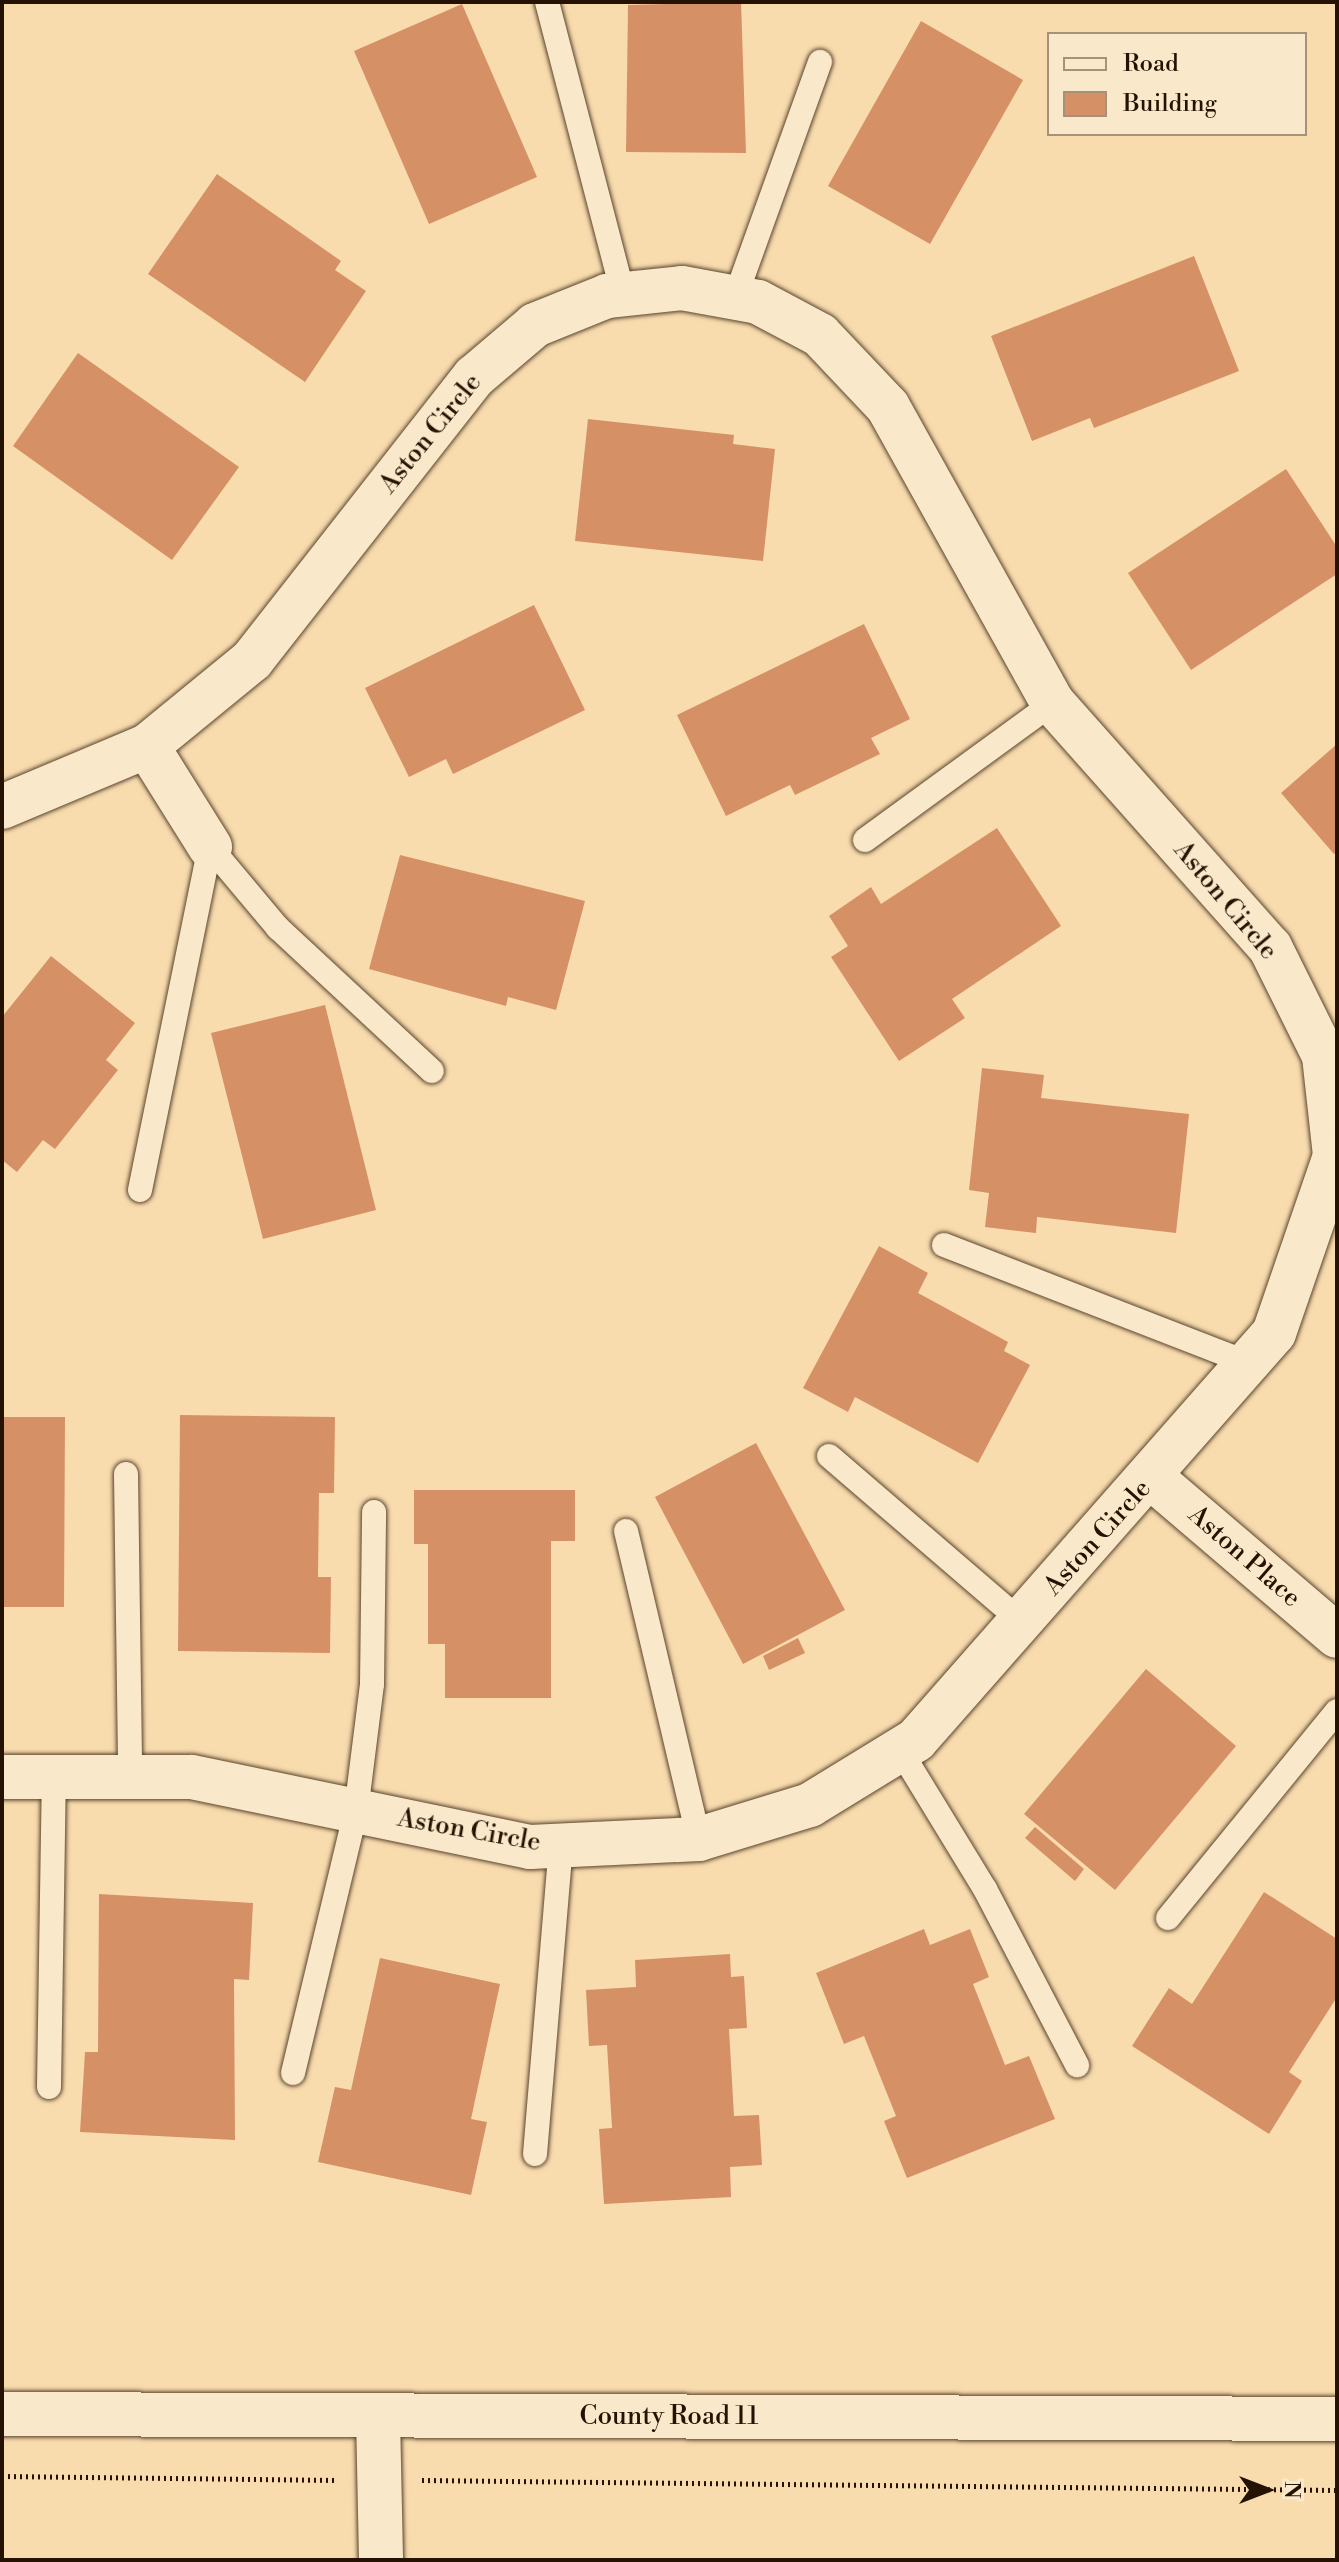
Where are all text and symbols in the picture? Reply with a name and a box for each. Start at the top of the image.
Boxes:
legend [1047,32,1307,136]
text: Road [1123,49,1179,79]
text: Building [1123,89,1217,119]
street label: Aston Circle [373,368,489,500]
street label: Aston Circle [1166,835,1284,967]
street label: Aston Circle [1038,1474,1158,1602]
street label: Aston Place [1181,1500,1307,1614]
street label: Aston Circle [395,1803,543,1859]
street label: County Road 11 [580,2401,758,2433]
north arrow [1227,2450,1307,2530]
text: N [1278,2481,1305,2499]

